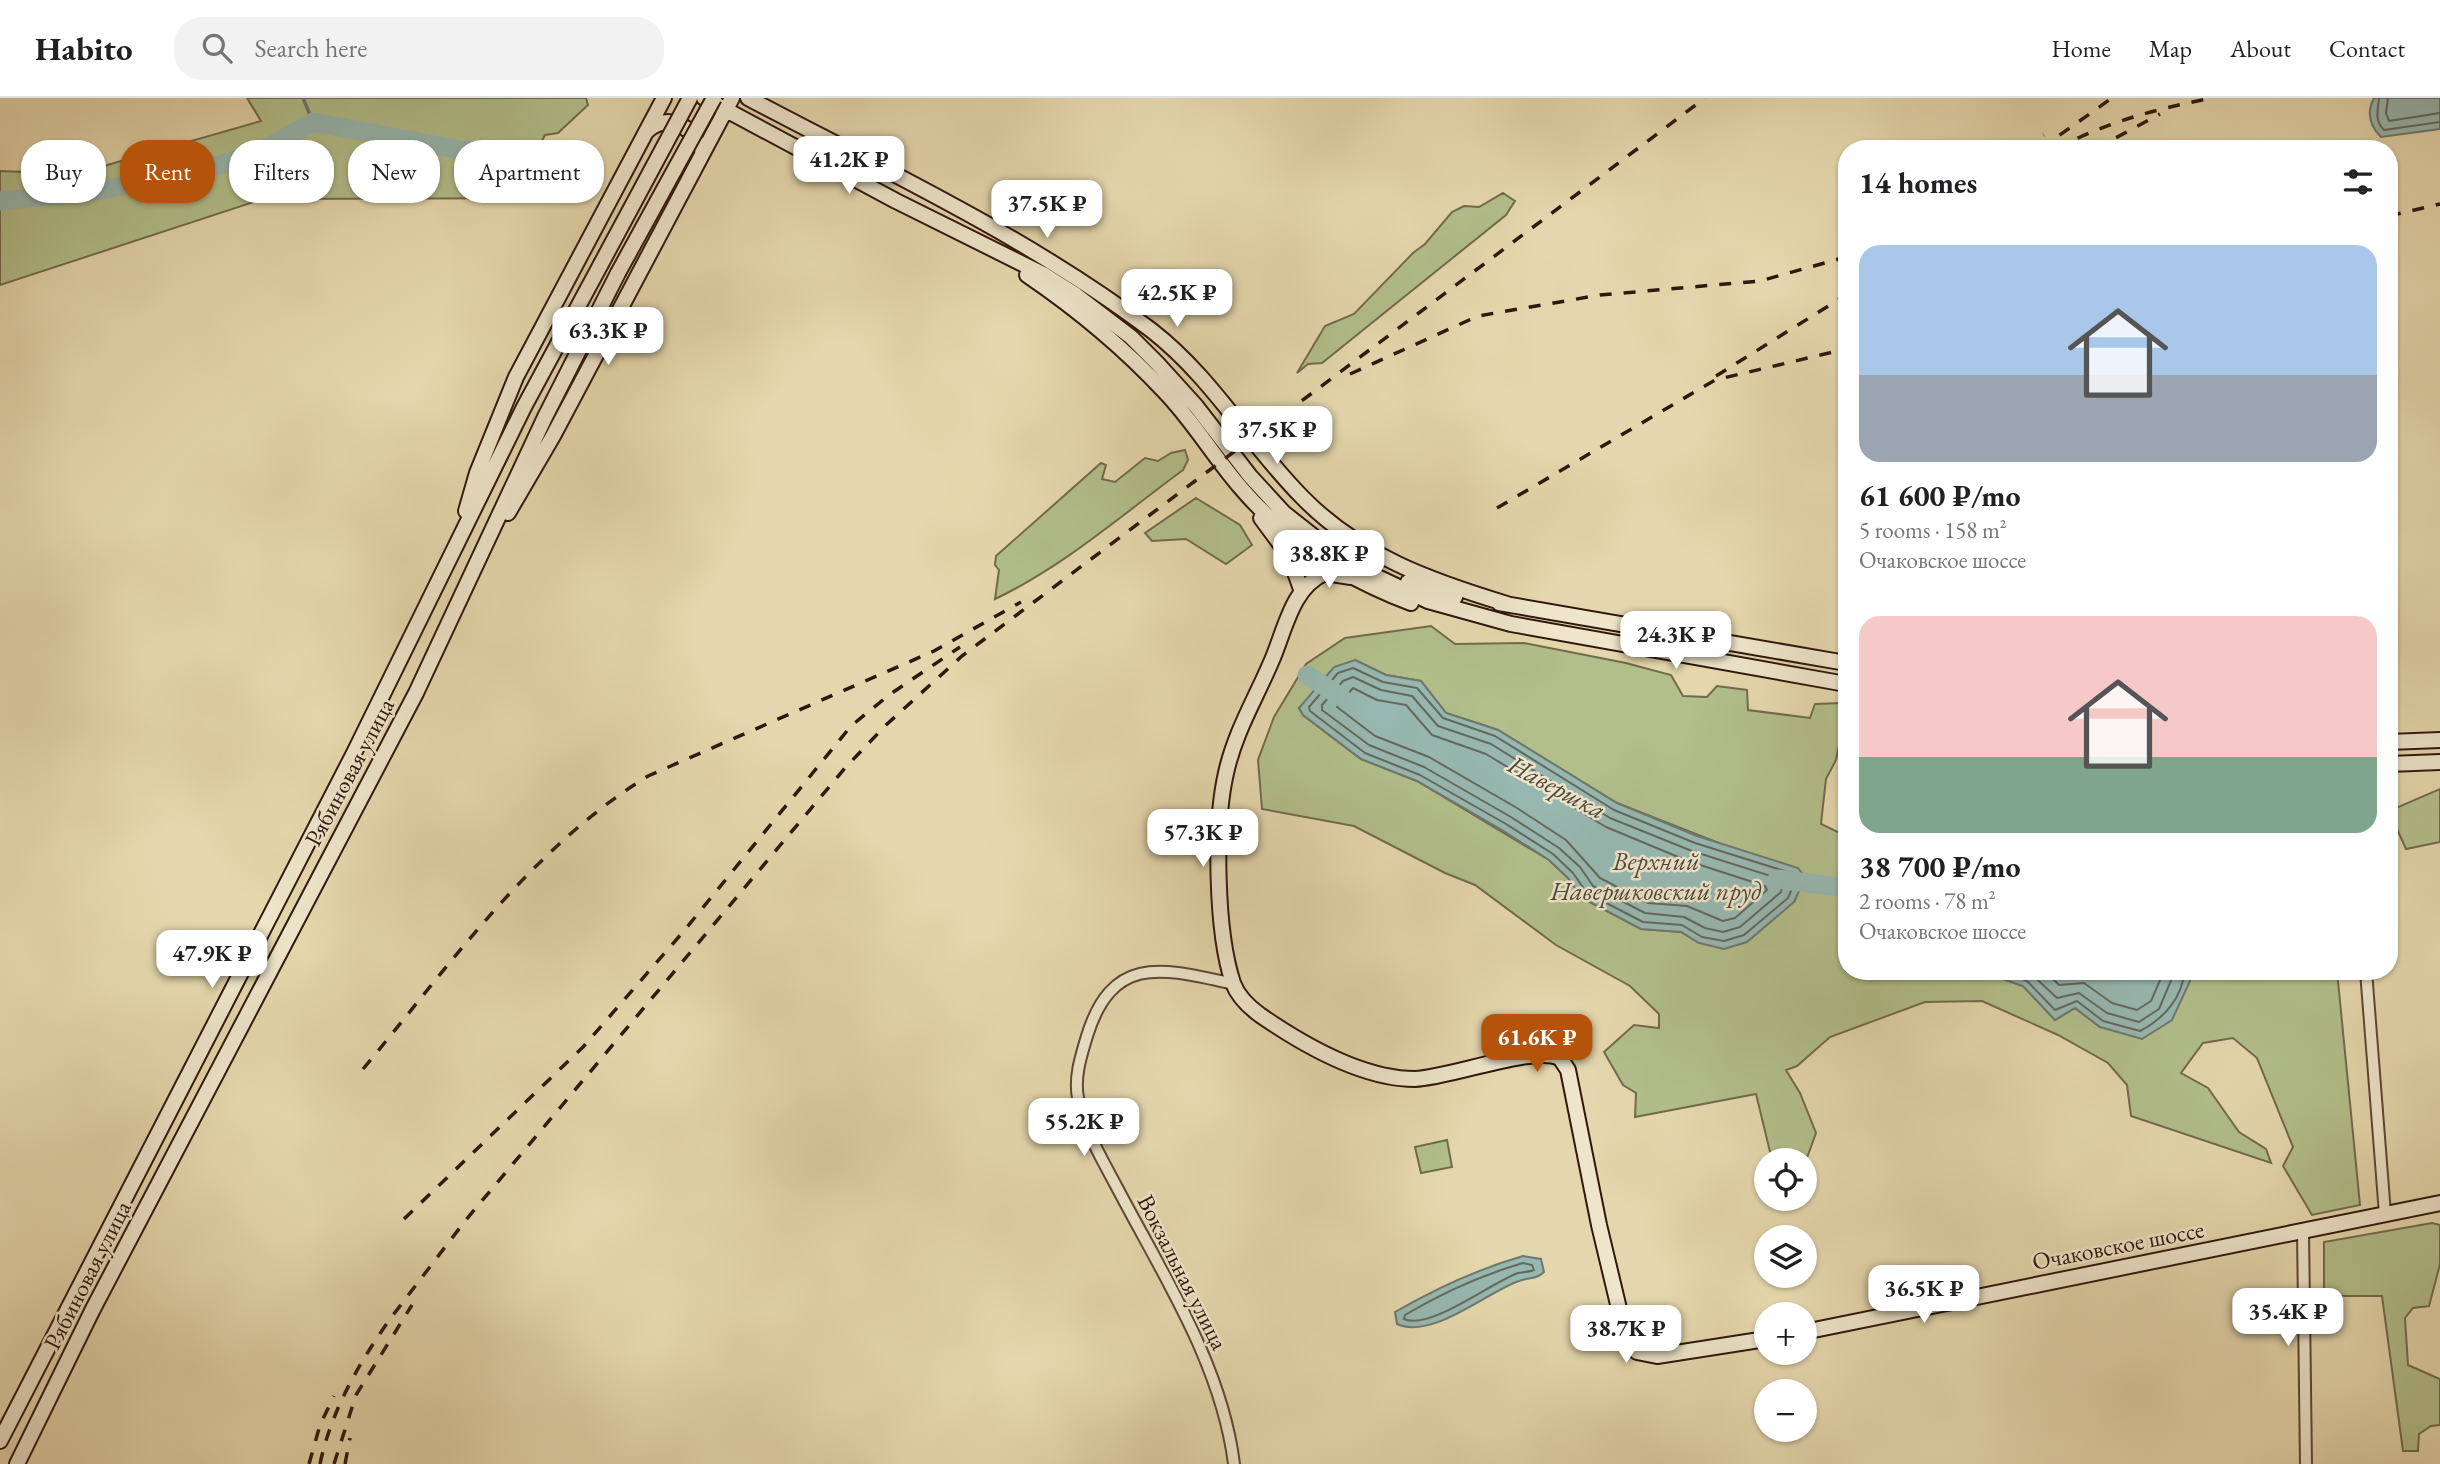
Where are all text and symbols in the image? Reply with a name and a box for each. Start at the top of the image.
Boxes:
search box [174,17,664,80]
text: Habito [35,27,132,70]
icon: search [198,29,236,67]
text: Search here [254,31,367,65]
text: Home [2051,33,2111,64]
text: Map [2149,33,2192,64]
text: About [2230,33,2291,64]
text: Contact [2329,33,2405,64]
pin: 41.2K ₽ [784,136,914,196]
chip: Buy [21,140,106,203]
chip: Rent [120,140,215,203]
chip: Filters [229,140,334,203]
chip: New [348,140,440,203]
chip: Apartment [454,140,604,203]
text: 41.2K ₽ [809,144,889,174]
text: 14 homes [1859,163,1977,202]
icon: filters [2339,163,2377,201]
pin: 37.5K ₽ [982,180,1112,240]
text: 37.5K ₽ [1007,188,1087,218]
pin: 42.5K ₽ [1112,270,1242,329]
text: 42.5K ₽ [1137,277,1217,307]
icon: home [2055,290,2181,416]
pin: 63.3K ₽ [543,308,673,367]
text: 63.3K ₽ [568,315,648,345]
pin: 37.5K ₽ [1212,406,1342,466]
text: 37.5K ₽ [1237,414,1317,444]
text: 61 600 ₽/mo [1859,476,2021,515]
text: 5 rooms · 158 m² [1859,515,2007,545]
pin: 38.8K ₽ [1264,531,1394,590]
text: 38.8K ₽ [1289,538,1369,568]
text: Очаковское шоссе [1859,545,2026,575]
pin: 24.3K ₽ [1611,612,1741,671]
text: 24.3K ₽ [1636,619,1716,649]
icon: home [2055,661,2181,787]
street label: Рябиновая улица [297,692,401,851]
water label: Навершка [1501,747,1612,827]
pin: 57.3K ₽ [1138,810,1268,869]
text: 57.3K ₽ [1163,817,1243,847]
water label: Верхний Навершковский пруд [1550,844,1762,908]
text: 38 700 ₽/mo [1859,847,2021,886]
text: 2 rooms · 78 m² [1859,886,1996,916]
text: Очаковское шоссе [1859,916,2026,946]
pin: 47.9K ₽ [147,930,277,990]
text: 47.9K ₽ [172,938,252,968]
pin: 61.6K ₽ [1472,1014,1602,1074]
text: 61.6K ₽ [1497,1022,1577,1052]
pin: 55.2K ₽ [1019,1098,1149,1158]
text: 55.2K ₽ [1044,1106,1124,1136]
map controls [1754,1148,1817,1442]
button: locate [1754,1148,1817,1211]
street label: Вокзальная улица [1130,1189,1236,1355]
street label: Рябиновая улица [36,1195,138,1355]
street label: Очаковское шоссе [2029,1213,2207,1277]
button: layers [1754,1225,1817,1288]
pin: 36.5K ₽ [1859,1266,1989,1325]
text: 36.5K ₽ [1884,1273,1964,1303]
pin: 35.4K ₽ [2223,1288,2353,1348]
text: 35.4K ₽ [2248,1296,2328,1326]
button: + [1754,1302,1817,1365]
pin: 38.7K ₽ [1561,1306,1691,1365]
text: 38.7K ₽ [1586,1313,1666,1343]
button: − [1754,1379,1817,1442]

